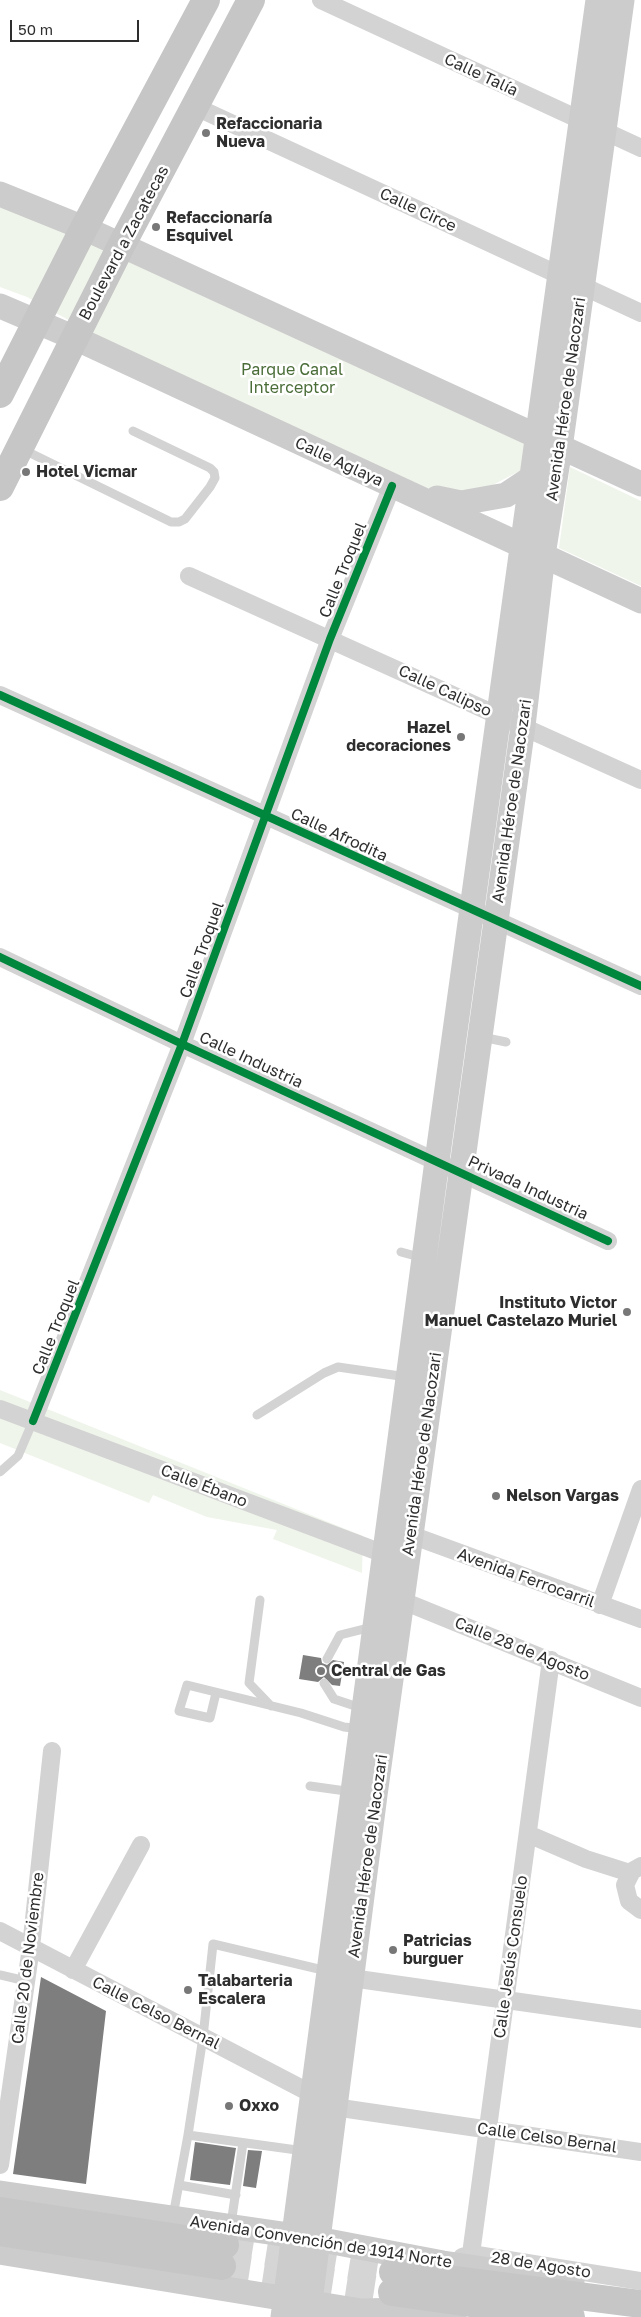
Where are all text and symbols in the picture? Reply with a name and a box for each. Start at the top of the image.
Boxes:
scale bar [12,10,141,42]
text: 50 m [18,20,53,38]
street label: Calle Talía [441,50,521,100]
place label: Refaccionaria Nueva [216,114,322,152]
marker: Refaccionaria Nueva [200,127,212,139]
street label: Boulevard a Zacatecas [75,162,173,324]
street label: Calle Circe [377,184,459,236]
place label: Refaccionaría Esquivel [166,208,272,246]
marker: Refaccionaría Esquivel [150,221,162,233]
street label: Avenida Héroe de Nacozari [542,296,590,502]
park label: Parque Canal Interceptor [241,360,343,398]
street label: Calle Aglaya [292,433,386,491]
place label: Hotel Vicmar [36,462,137,482]
marker: Hotel Vicmar [20,466,32,478]
street label: Calle Troquel [315,519,371,621]
street label: Calle Calipso [395,661,495,721]
street label: Avenida Héroe de Nacozari [488,698,536,904]
place label: Hazel decoraciones [346,718,451,756]
marker: Hazel decoraciones [455,731,467,743]
street label: Calle Afrodita [287,804,391,866]
street label: Calle Troquel [176,899,228,1001]
street label: Calle Industria [196,1028,306,1092]
street label: Privada Industria [465,1152,591,1224]
street label: Calle Troquel [28,1276,84,1378]
place label: Instituto Victor Manuel Castelazo Muriel [425,1293,617,1331]
marker: Instituto Victor Manuel Castelazo Muriel [621,1306,633,1318]
street label: Avenida Héroe de Nacozari [398,1351,446,1557]
street label: Calle Ébano [158,1461,250,1511]
place label: Nelson Vargas [506,1486,619,1506]
marker: Nelson Vargas [490,1490,502,1502]
street label: Avenida Ferrocarril [455,1544,597,1612]
street label: Calle 28 de Agosto [452,1613,592,1685]
place label: Central de Gas [331,1661,446,1681]
marker: Central de Gas [315,1665,327,1677]
street label: Avenida Héroe de Nacozari [344,1753,392,1959]
street label: Calle 20 de Noviembre [8,1871,48,2045]
street label: Calle Jesús Consuelo [490,1874,532,2040]
place label: Patricias burguer [403,1931,472,1969]
marker: Patricias burguer [387,1944,399,1956]
place label: Talabarteria Escalera [198,1971,292,2009]
street label: Calle Celso Bernal [89,1972,223,2054]
marker: Talabarteria Escalera [182,1984,194,1996]
place label: Oxxo [239,2096,279,2116]
marker: Oxxo [223,2100,235,2112]
street label: Calle Celso Bernal [476,2119,618,2157]
street label: Avenida Convención de 1914 Norte [189,2212,453,2272]
street label: 28 de Agosto [490,2248,592,2282]

